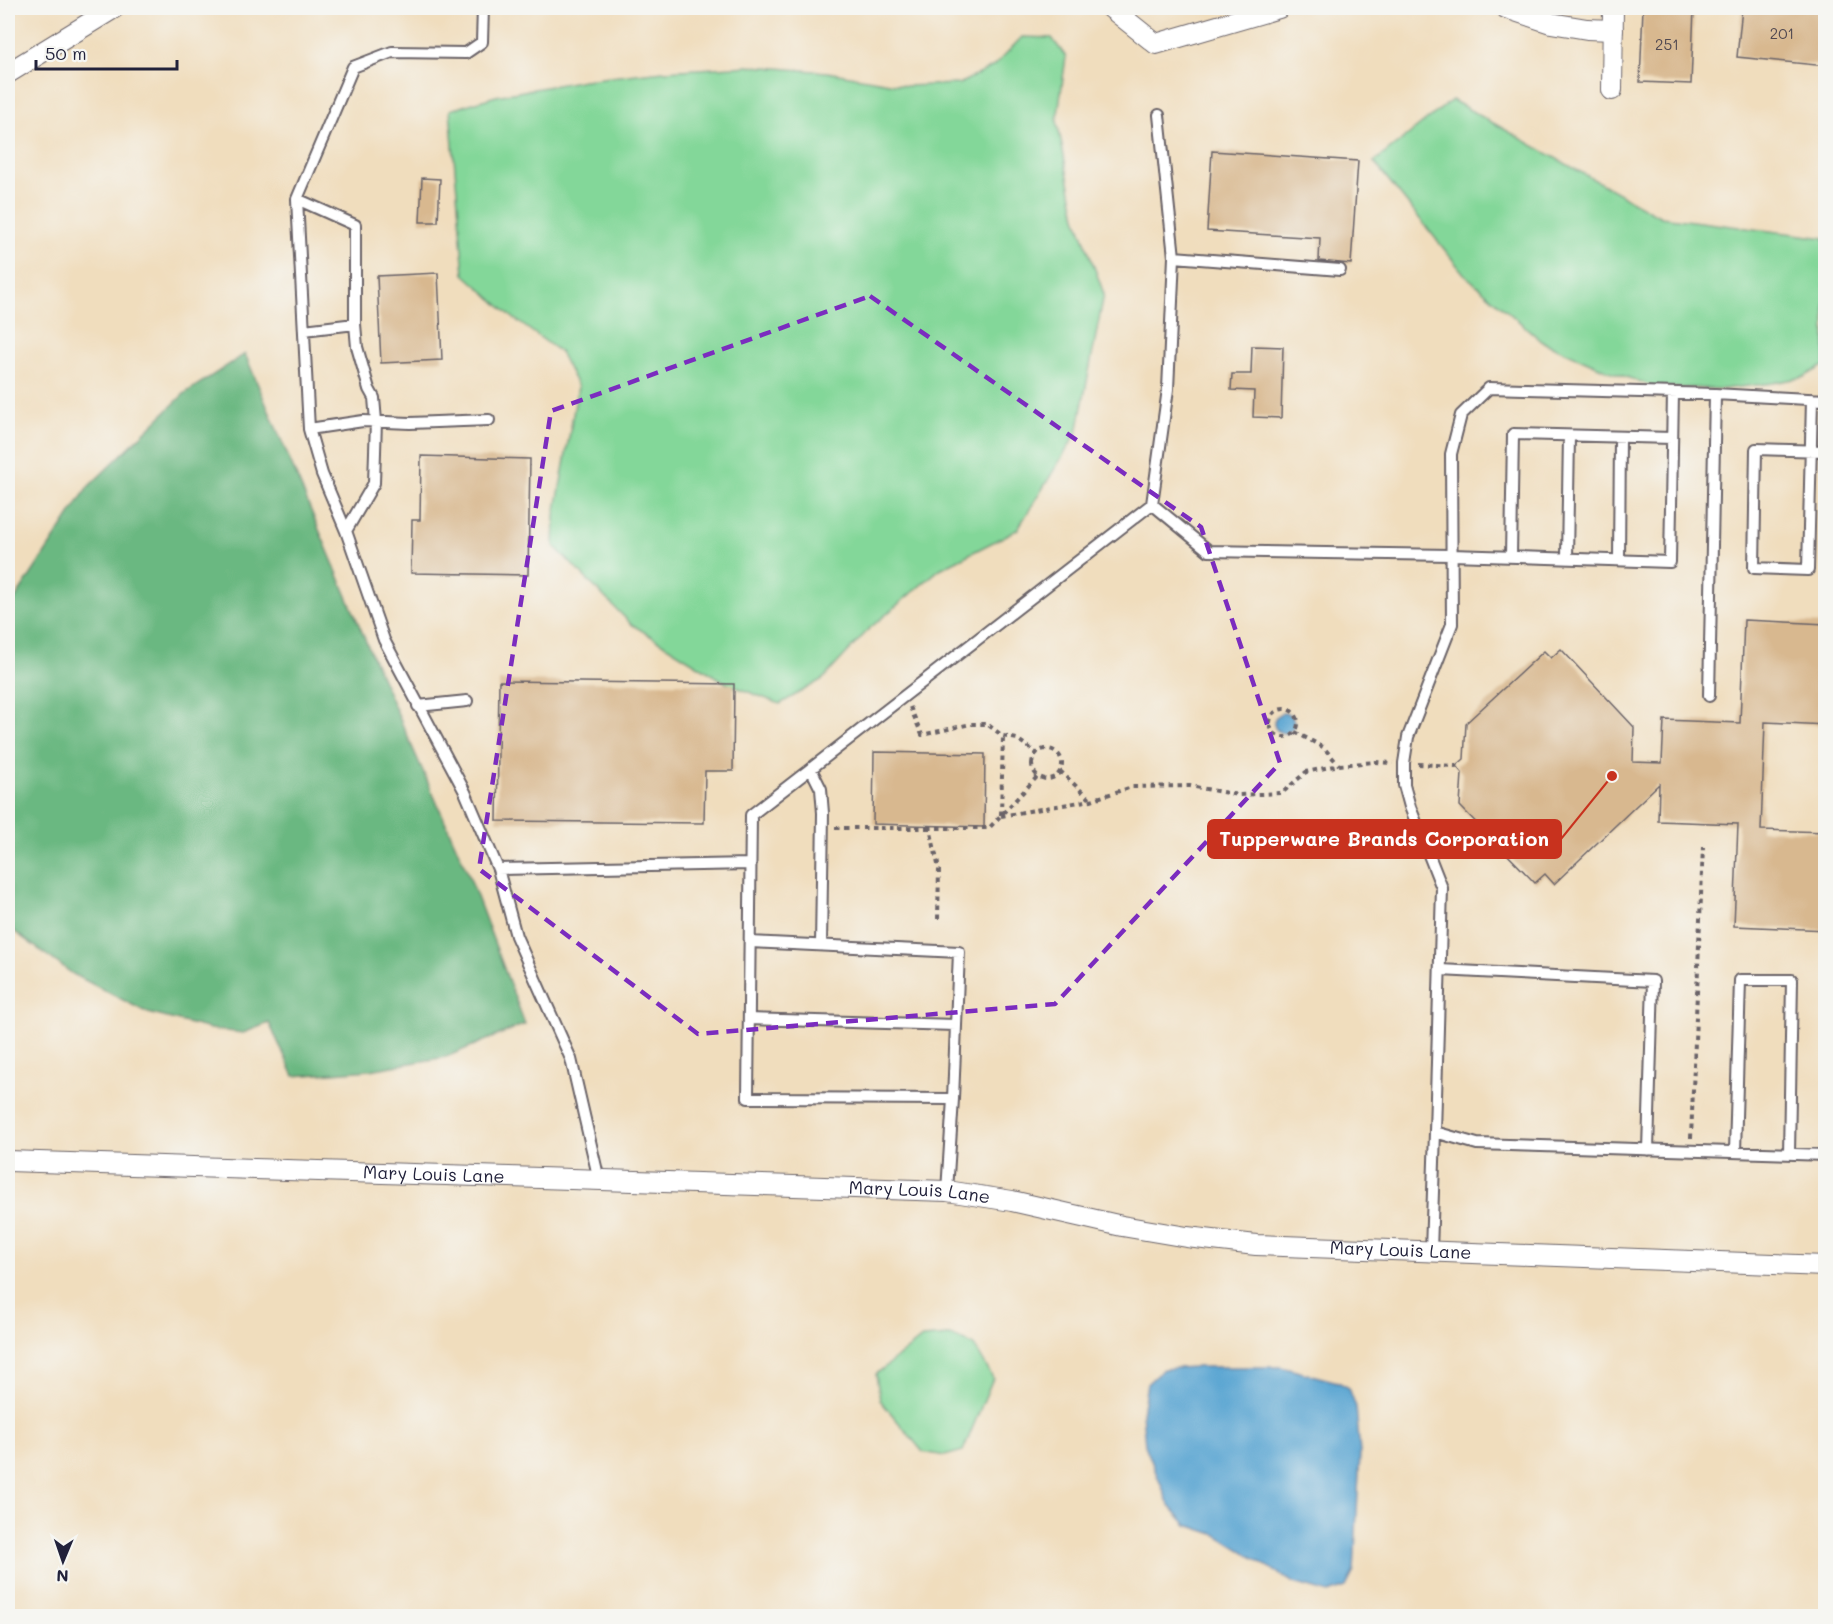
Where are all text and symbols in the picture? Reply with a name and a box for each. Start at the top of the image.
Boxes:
house number: 201 [1770,23,1794,43]
scale bar [36,33,177,71]
house number: 251 [1655,34,1679,54]
text: 50 m [45,41,87,65]
callout: Tupperware Brands Corporation [1208,820,1561,858]
text: Tupperware Brands Corporation [1219,825,1549,851]
street label: Mary Louis Lane [363,1159,505,1188]
street label: Mary Louis Lane [848,1175,992,1208]
street label: Mary Louis Lane [1329,1235,1472,1264]
north arrow [33,1531,93,1591]
text: N [56,1566,69,1587]

